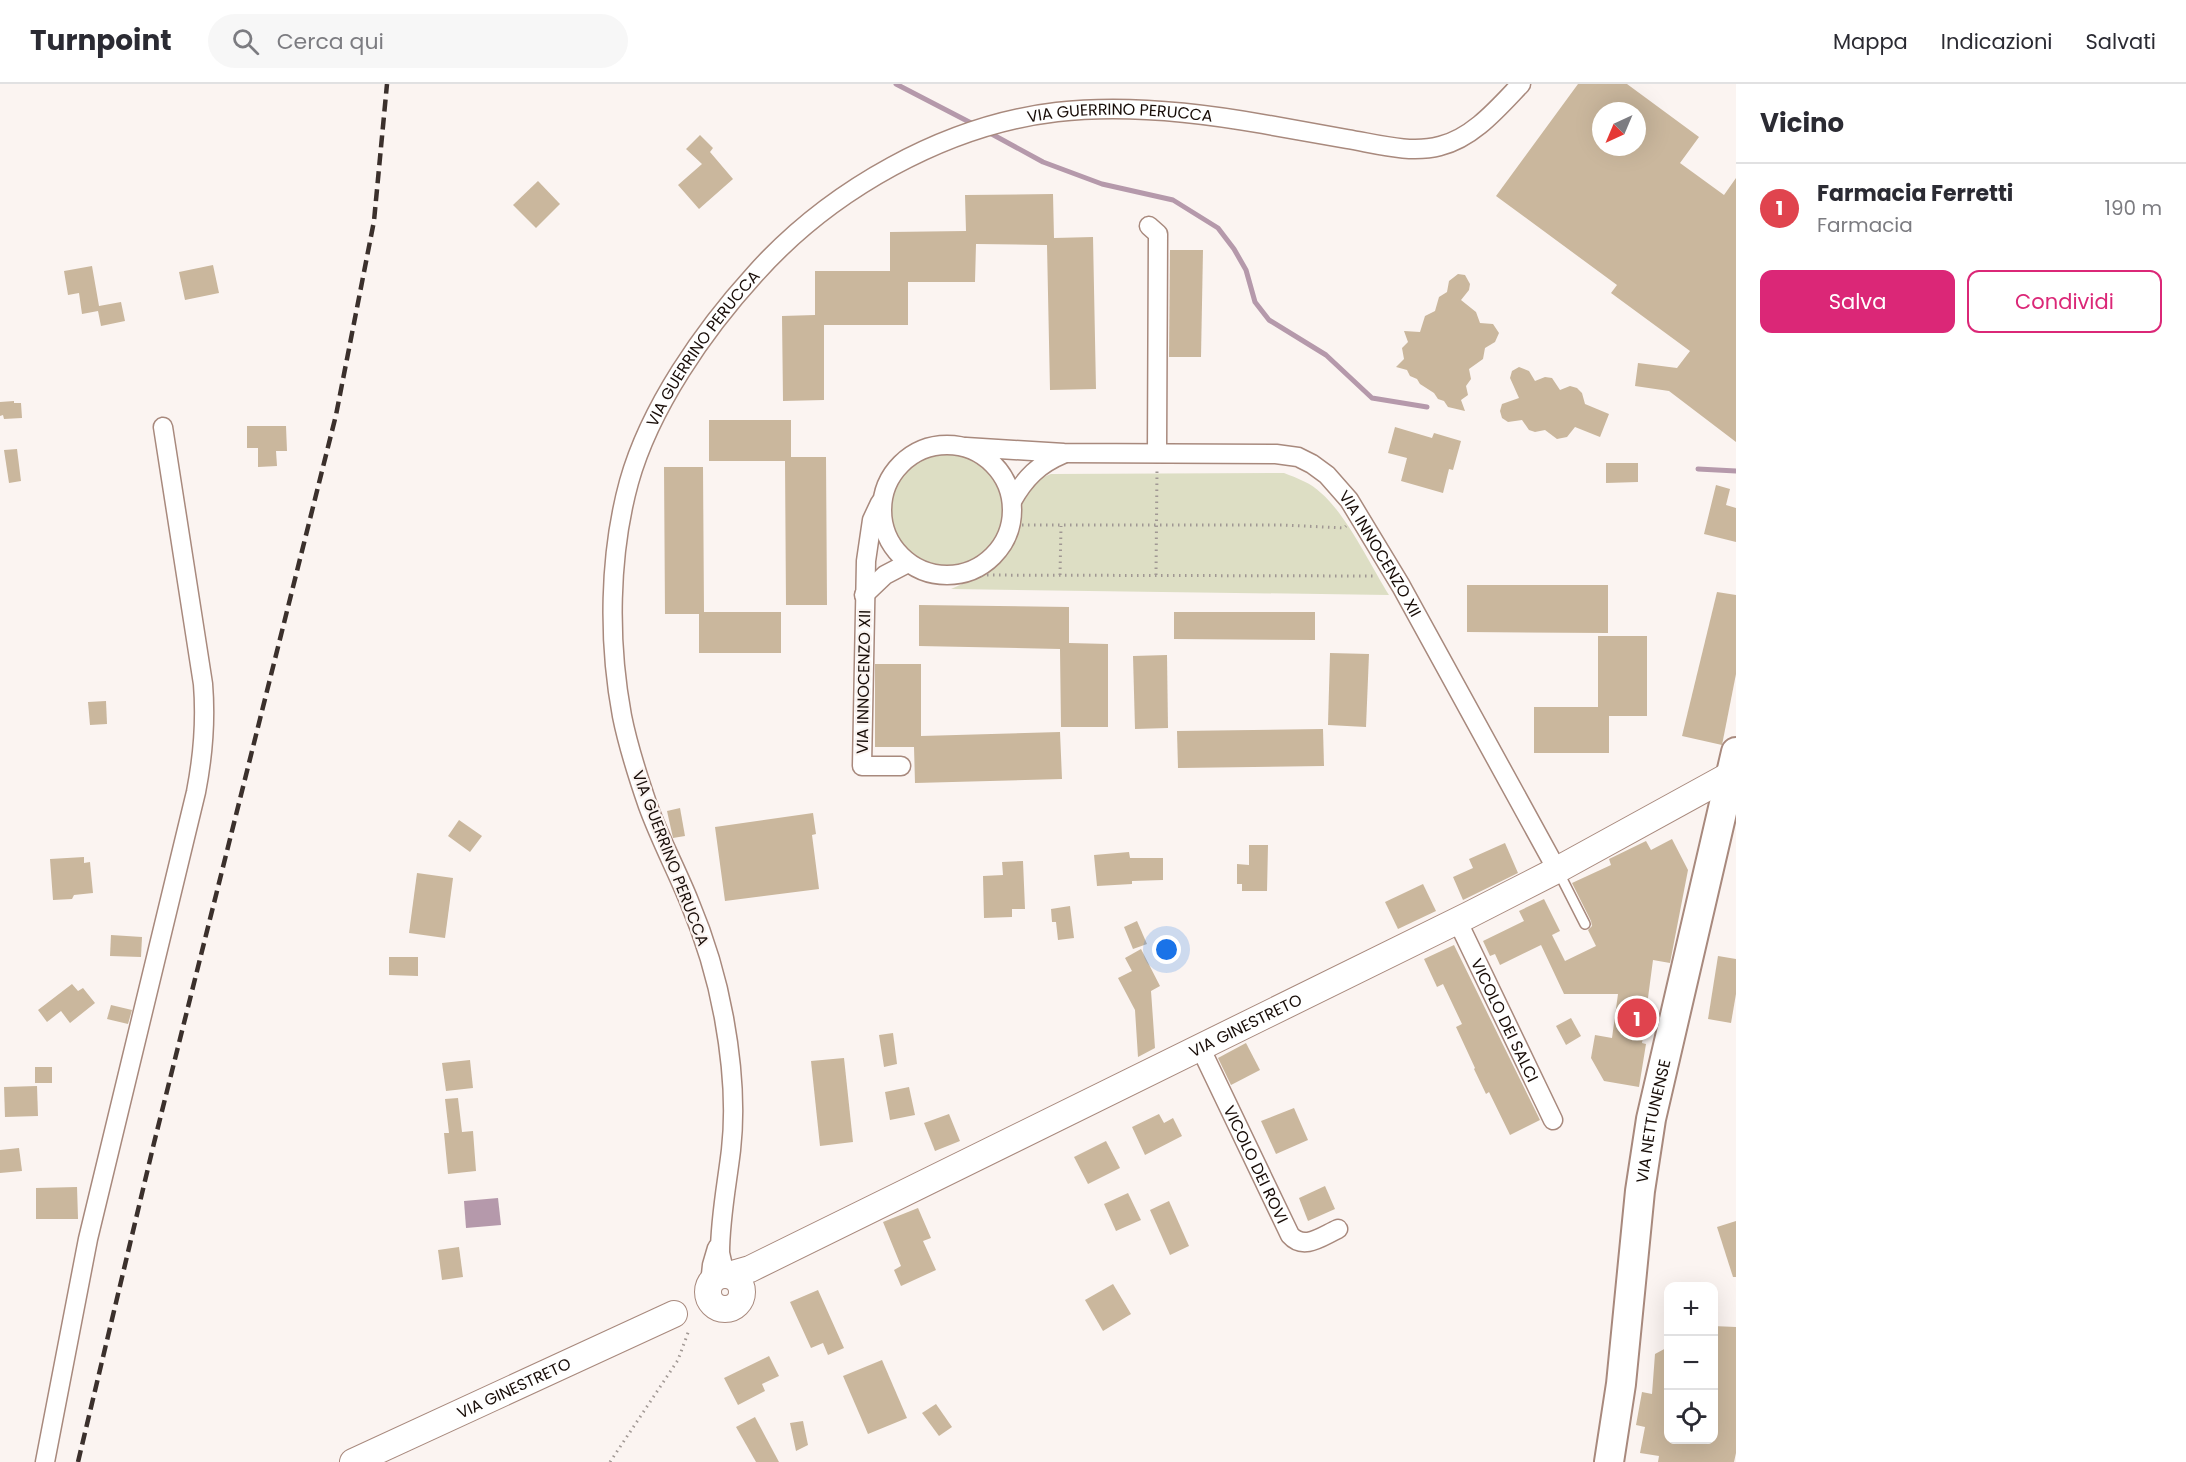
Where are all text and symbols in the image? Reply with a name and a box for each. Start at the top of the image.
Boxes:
search box [208,14,628,68]
text: Turnpoint [30,21,172,60]
icon: search [229,25,262,58]
text: Cerca qui [277,26,384,57]
text: Mappa [1833,27,1908,56]
text: Indicazioni [1941,27,2053,56]
text: Salvati [2086,27,2156,56]
street label: VIA GUERRINO PERUCCA [1025,98,1214,128]
north arrow [1592,102,1646,156]
text: Vicino [1760,105,1844,141]
text: Farmacia Ferretti [1817,178,2013,209]
text: 1 [1776,194,1783,222]
text: 190 m [2105,194,2162,222]
text: Farmacia [1817,211,1913,239]
street label: VIA GUERRINO PERUCCA [641,265,765,431]
button: Salva [1760,270,1955,333]
button: Condividi [1967,270,2162,333]
street label: VIA INNOCENZO XII [1333,485,1427,621]
street label: VIA INNOCENZO XII [851,610,876,754]
street label: VIA GUERRINO PERUCCA [626,767,715,949]
your location [1152,935,1181,964]
street label: VICOLO DEI SALCI [1465,955,1544,1086]
street label: VIA GINESTRETO [1185,988,1306,1063]
pin: 1 [1618,996,1656,1040]
street label: VIA NETTUNENSE [1630,1057,1677,1185]
street label: VICOLO DEI ROVI [1218,1102,1294,1227]
map controls [1664,1282,1718,1444]
button: + [1664,1282,1718,1336]
button: − [1664,1336,1718,1390]
street label: VIA GINESTRETO [453,1352,575,1425]
button: locate [1664,1390,1718,1444]

